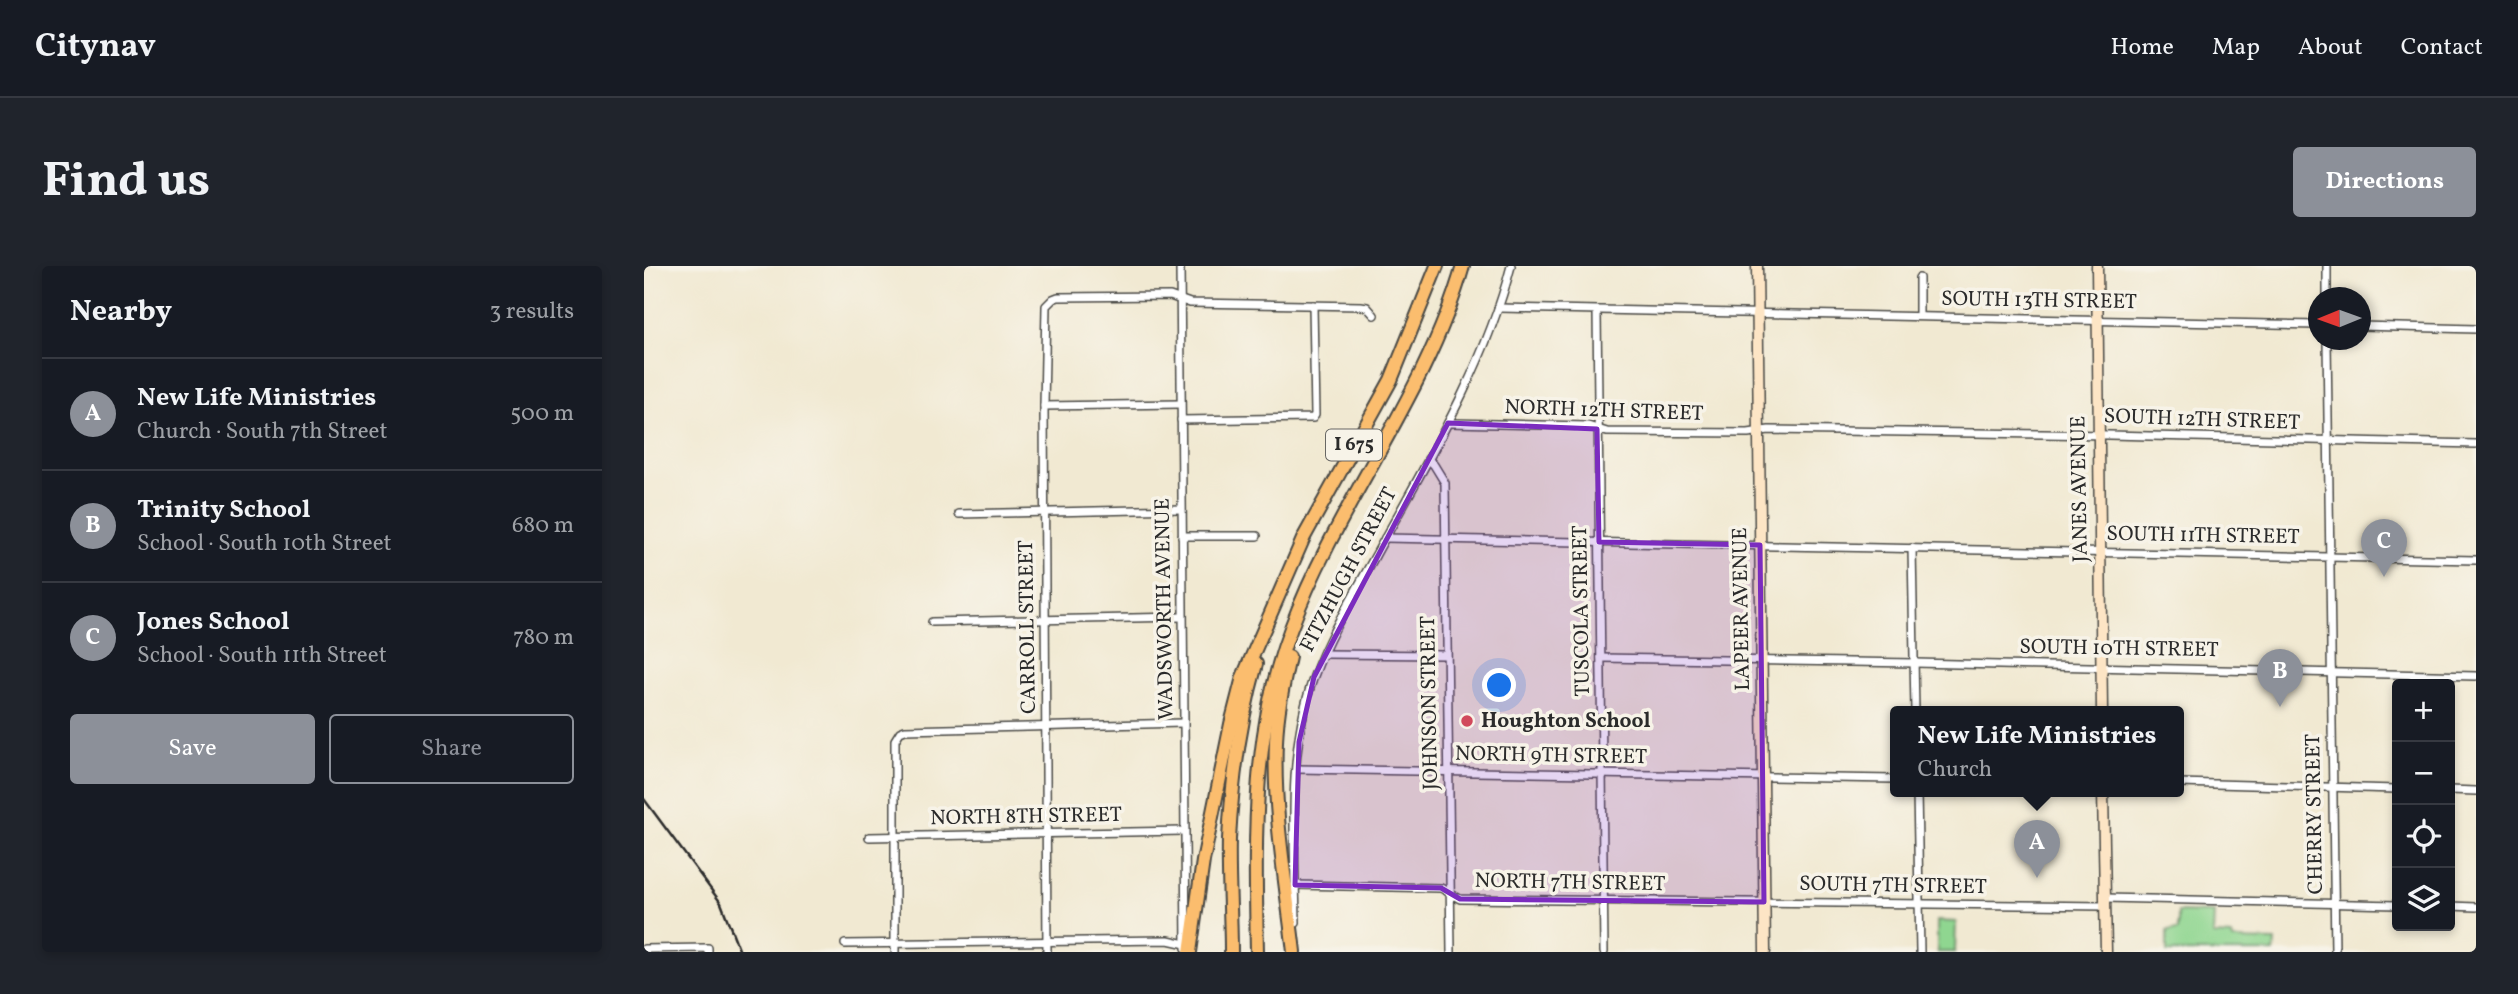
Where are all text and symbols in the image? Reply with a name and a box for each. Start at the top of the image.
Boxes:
text: Citynav [35,25,156,71]
text: Home [2110,31,2174,65]
text: Map [2212,31,2260,65]
text: About [2298,31,2363,65]
text: Contact [2401,31,2483,65]
button: Directions [2293,147,2476,217]
text: Find us [42,148,210,217]
street label: SOUTH 13TH STREET [1941,285,2137,317]
north arrow [2308,287,2371,350]
text: Nearby [70,291,172,333]
text: 3 results [489,296,574,328]
text: New Life Ministries [137,380,376,416]
street label: NORTH 12TH STREET [1504,393,1704,429]
text: A [85,398,101,430]
text: 500 m [510,398,574,430]
street label: SOUTH 12TH STREET [2103,402,2301,438]
street label: JANES AVENUE [2064,415,2096,563]
text: Church · South 7th Street [137,416,388,448]
road number: I 675 [1326,430,1382,461]
street label: FITZHUGH STREET [1293,482,1405,658]
text: Trinity School [137,492,311,528]
street label: WADSWORTH AVENUE [1149,498,1181,720]
text: B [85,510,101,542]
text: 680 m [512,510,574,542]
pin: C [2361,519,2407,577]
street label: SOUTH 11TH STREET [2106,520,2300,552]
street label: TUSCOLA STREET [1566,525,1598,697]
street label: LAPEER AVENUE [1726,527,1758,691]
text: School · South 10th Street [137,528,392,560]
street label: CARROLL STREET [1012,540,1044,714]
text: Jones School [137,604,290,640]
street label: JOHNSON STREET [1414,616,1446,790]
text: C [86,622,100,654]
text: 780 m [513,622,574,654]
street label: SOUTH 10TH STREET [2019,633,2219,665]
text: School · South 11th Street [137,640,387,672]
pin: B [2257,649,2303,707]
your location [1482,668,1516,702]
map controls [2392,679,2455,931]
button: + [2392,679,2455,742]
popup [1890,706,2184,797]
place label: Houghton School [1481,707,1651,736]
marker: Houghton School [1459,713,1475,729]
button: Save [70,714,315,784]
button: Share [329,714,574,784]
text: New Life Ministries [1917,718,2157,754]
street label: CHERRY STREET [2299,733,2331,895]
street label: NORTH 9TH STREET [1455,740,1647,772]
button: − [2392,742,2455,805]
text: Church [1917,754,1992,786]
street label: NORTH 8TH STREET [930,801,1122,833]
button: locate [2392,805,2455,868]
pin: A [2014,820,2060,878]
street label: NORTH 7TH STREET [1474,867,1666,899]
button: layers [2392,868,2455,931]
street label: SOUTH 7TH STREET [1799,870,1987,902]

